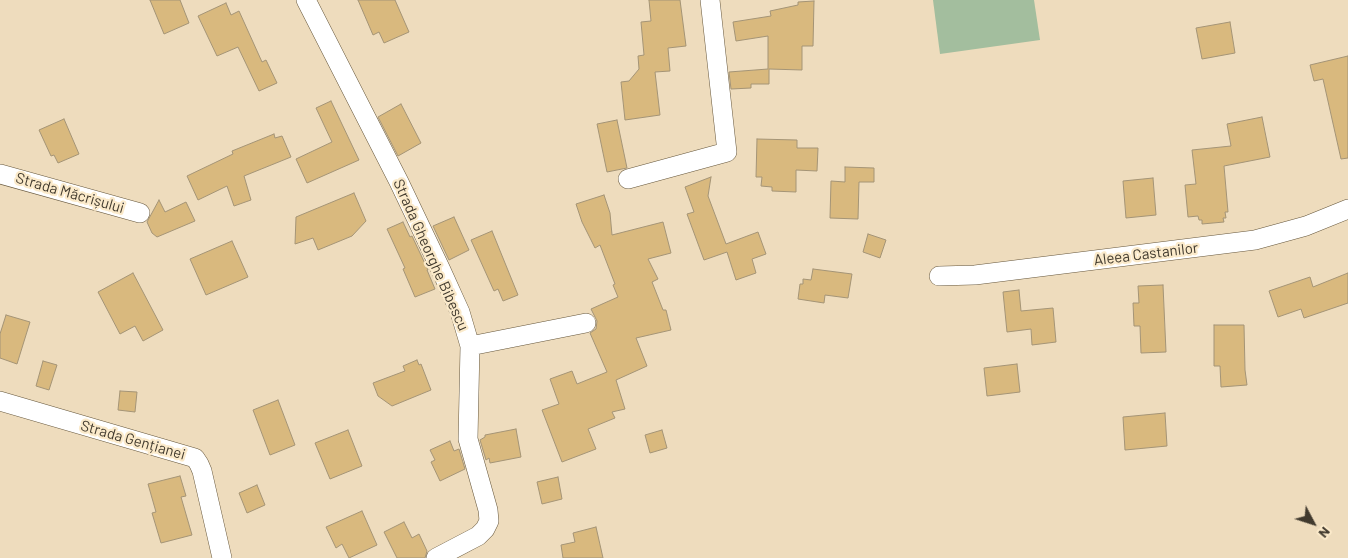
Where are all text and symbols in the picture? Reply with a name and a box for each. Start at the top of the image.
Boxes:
street label: Strada Măcrișului [14,169,126,217]
street label: Strada Gheorghe Bibescu [389,176,473,334]
street label: Aleea Castanilor [1093,239,1199,269]
street label: Strada Gențianei [79,416,187,464]
north arrow [1288,498,1338,548]
text: N [1315,524,1334,542]

